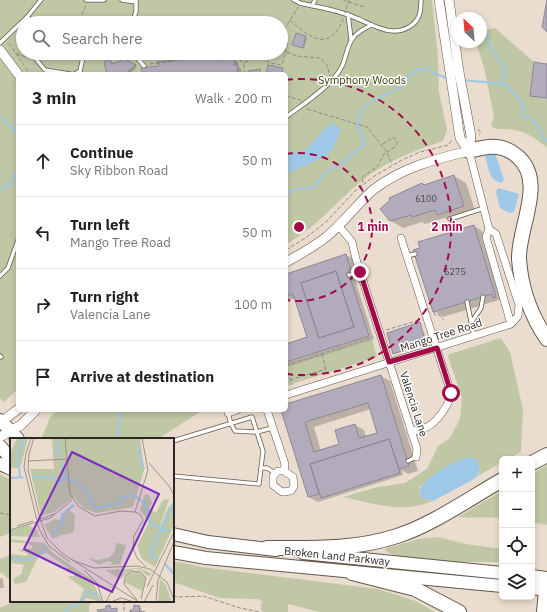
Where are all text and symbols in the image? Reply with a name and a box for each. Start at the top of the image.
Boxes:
north arrow [451,12,487,48]
search box [16,16,288,60]
icon: search [30,27,52,49]
text: Search here [62,29,142,48]
park label: Symphony Woods [318,73,406,87]
text: 3 min [32,87,76,109]
text: Walk · 200 m [195,90,272,107]
text: Continue [70,143,134,162]
icon: ahead [32,150,54,172]
text: 50 m [242,152,272,169]
text: Sky Ribbon Road [70,162,168,179]
house number: 6100 [415,193,437,204]
text: Turn left [70,215,130,234]
text: 1 min [357,219,389,234]
text: 2 min [431,219,463,234]
centre of rings [292,220,306,234]
icon: left [32,222,54,244]
text: 50 m [242,224,272,241]
text: Mango Tree Road [70,234,171,251]
route end [351,263,369,281]
house number: 6275 [444,266,466,277]
text: Turn right [70,287,139,306]
icon: right [32,294,54,316]
text: 100 m [234,296,272,313]
text: Valencia Lane [70,306,150,323]
street label: Mango Tree Road [398,315,484,355]
icon: arrive [32,366,54,388]
text: Arrive at destination [70,367,214,386]
street label: Valencia Lane [397,370,431,438]
route start [442,384,460,402]
inset map [10,438,174,602]
map controls [499,456,535,600]
button: + [499,456,535,492]
button: − [499,492,535,528]
button: locate [499,528,535,564]
street label: Broken Land Parkway [283,543,391,569]
button: layers [499,564,535,600]

